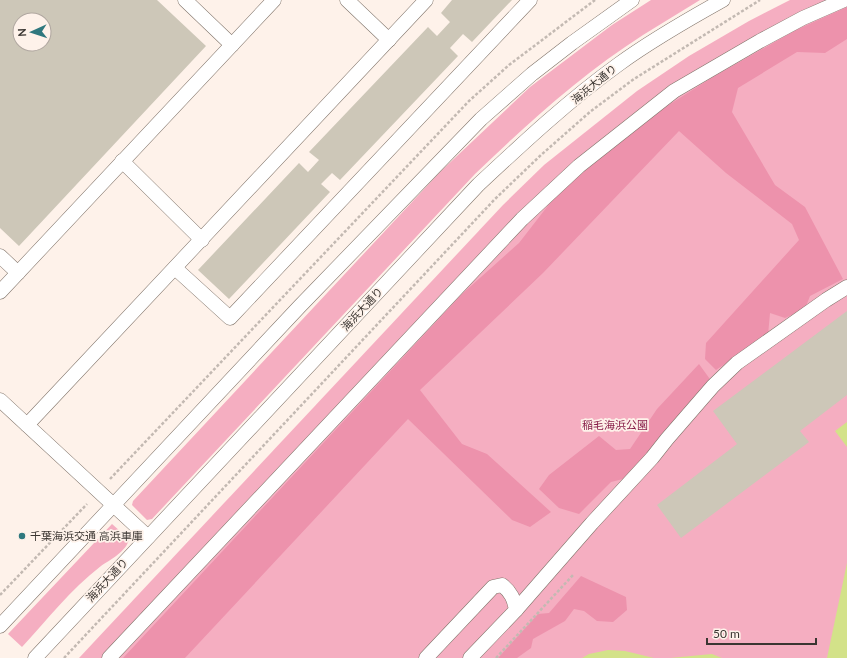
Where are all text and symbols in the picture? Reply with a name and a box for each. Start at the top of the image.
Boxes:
north arrow [12,12,52,52]
text: N [15,28,28,37]
street label: 海浜大通り [568,61,619,106]
street label: 海浜大通り [338,284,385,333]
park label: 稲毛海浜公園 [582,418,648,431]
place label: 千葉海浜交通 高浜車庫 [30,529,143,542]
marker: 千葉海浜交通 高浜車庫 [17,531,27,541]
street label: 海浜大通り [83,555,130,604]
scale bar [707,620,816,646]
text: 50 m [713,626,740,641]

